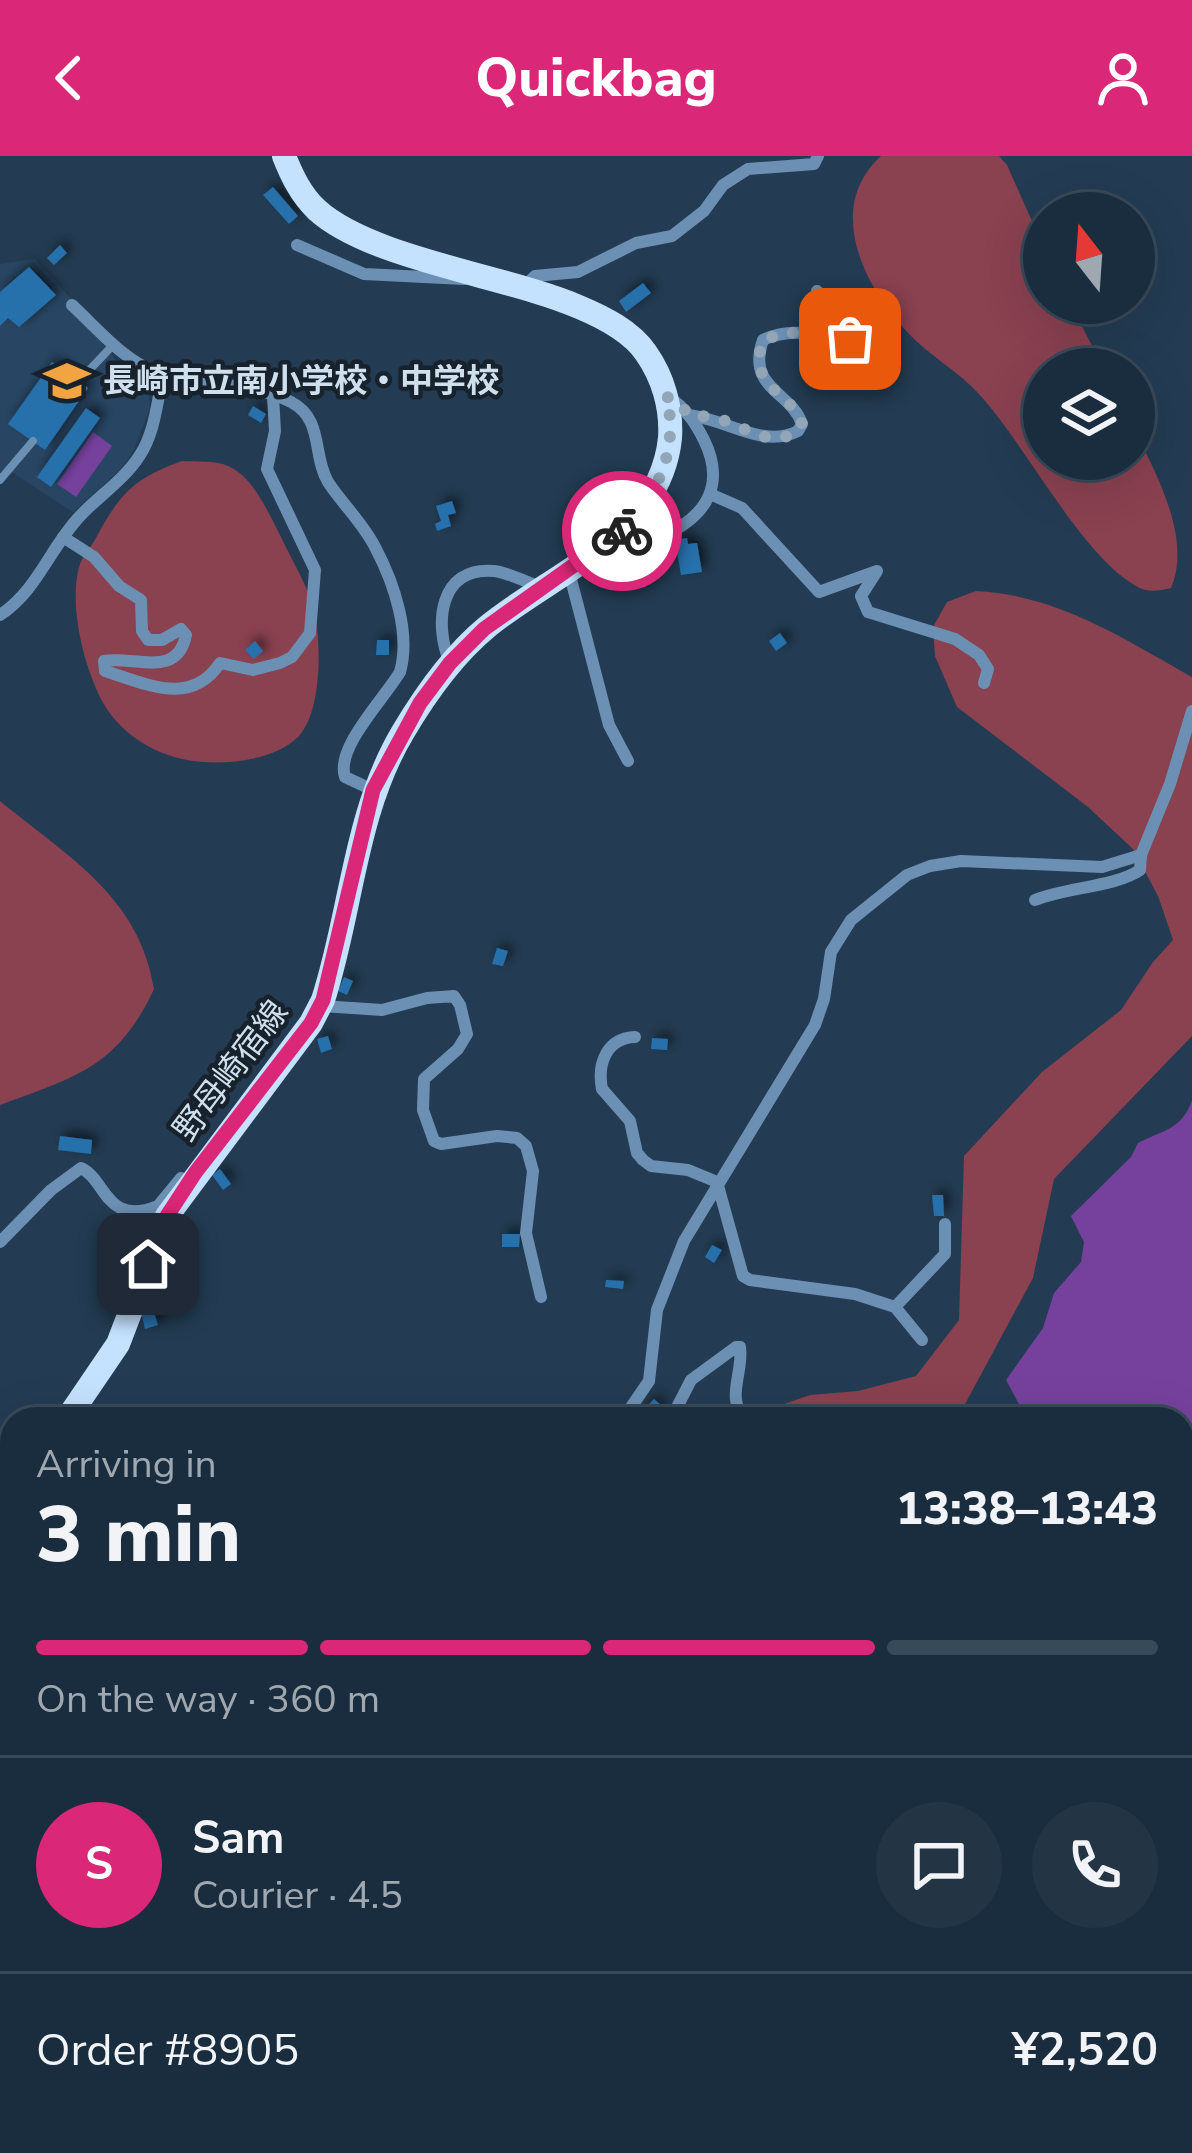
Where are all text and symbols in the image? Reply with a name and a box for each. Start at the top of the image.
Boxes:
text: Quickbag [475,41,717,115]
icon: back [36,45,102,111]
icon: person [1090,45,1156,111]
north arrow [1023,192,1155,324]
map controls [1023,192,1155,480]
pin [799,288,901,390]
icon: bag [817,306,883,372]
button: layers [1023,348,1155,480]
school or university icon: 長崎市立南小学校・中学校 [42,356,92,406]
place label: 長崎市立南小学校・中学校 [103,359,499,404]
courier [562,471,682,591]
icon: bike [589,498,655,564]
street label: 野母崎宿線 [163,992,299,1150]
pin [97,1213,199,1315]
icon: home [115,1231,181,1297]
text: Arriving in [36,1438,217,1491]
text: 13:38–13:43 [896,1479,1158,1540]
text: 3 min [36,1482,241,1589]
text: On the way · 360 m [36,1673,380,1726]
button: chat [876,1802,1002,1928]
button: phone [1032,1802,1158,1928]
text: Sam [192,1808,284,1869]
text: S [85,1834,113,1895]
text: Courier · 4.5 [192,1869,403,1922]
text: Order #8905 [36,2020,299,2081]
text: ¥2,520 [1012,2020,1158,2081]

